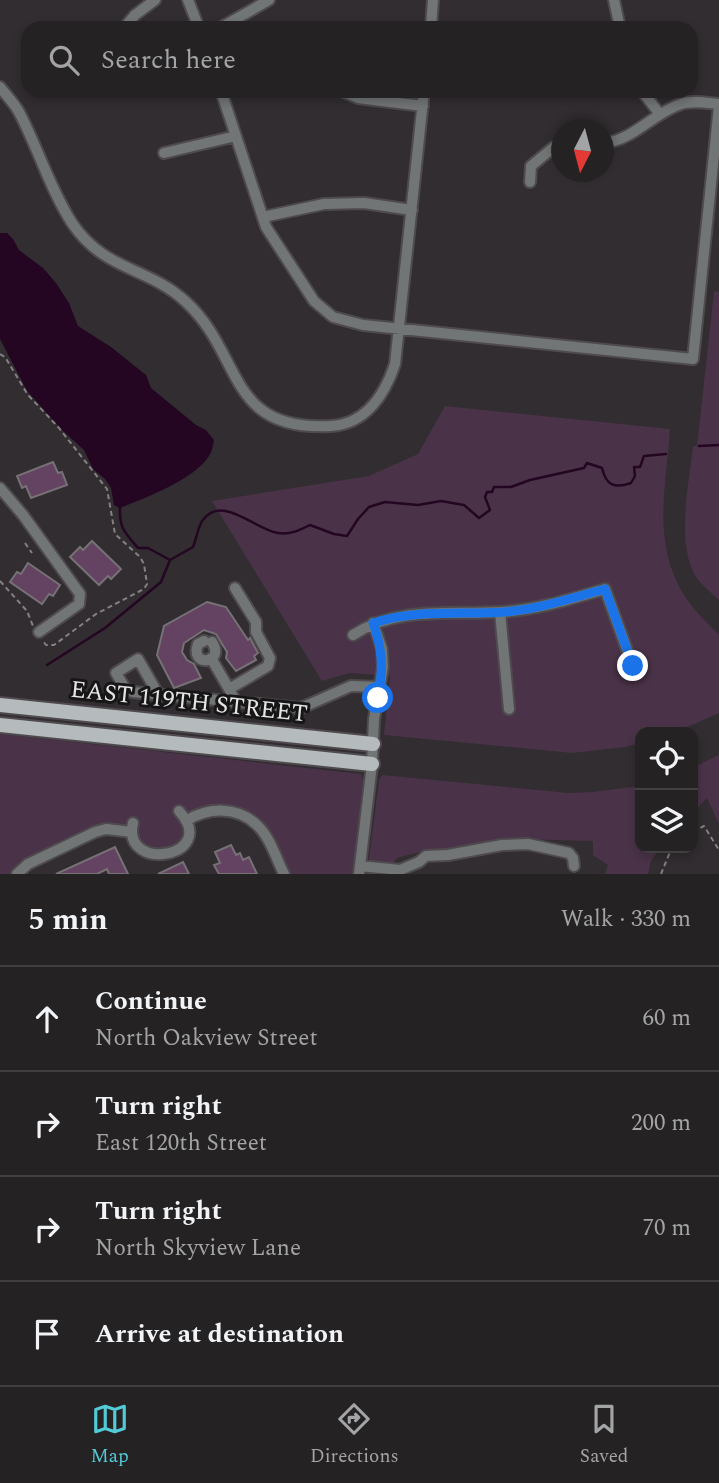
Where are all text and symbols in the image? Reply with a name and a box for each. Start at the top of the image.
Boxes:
search box [21,21,698,98]
text: Search here [101,40,236,80]
icon: search [45,41,83,79]
north arrow [551,119,614,182]
route end [617,650,648,681]
street label: EAST 119TH STREET [69,672,309,732]
route start [362,682,393,713]
map controls [635,727,698,853]
button: locate [635,727,698,790]
button: layers [635,790,698,853]
text: 5 min [28,897,108,943]
text: Walk · 330 m [561,902,691,937]
text: Continue [95,981,207,1021]
icon: ahead [28,1000,66,1038]
text: 60 m [642,1001,691,1036]
text: North Oakview Street [95,1021,318,1056]
text: Turn right [95,1086,222,1126]
icon: right [28,1105,66,1143]
text: 200 m [631,1106,691,1141]
text: East 120th Street [95,1126,267,1161]
text: Turn right [95,1191,222,1231]
icon: right [28,1210,66,1248]
text: 70 m [642,1211,691,1246]
text: North Skyview Lane [95,1231,301,1266]
text: Arrive at destination [95,1314,344,1354]
icon: arrive [28,1315,66,1353]
tab: Map [91,1400,129,1471]
tab: Directions [310,1400,399,1471]
tab: Saved [580,1400,628,1471]

